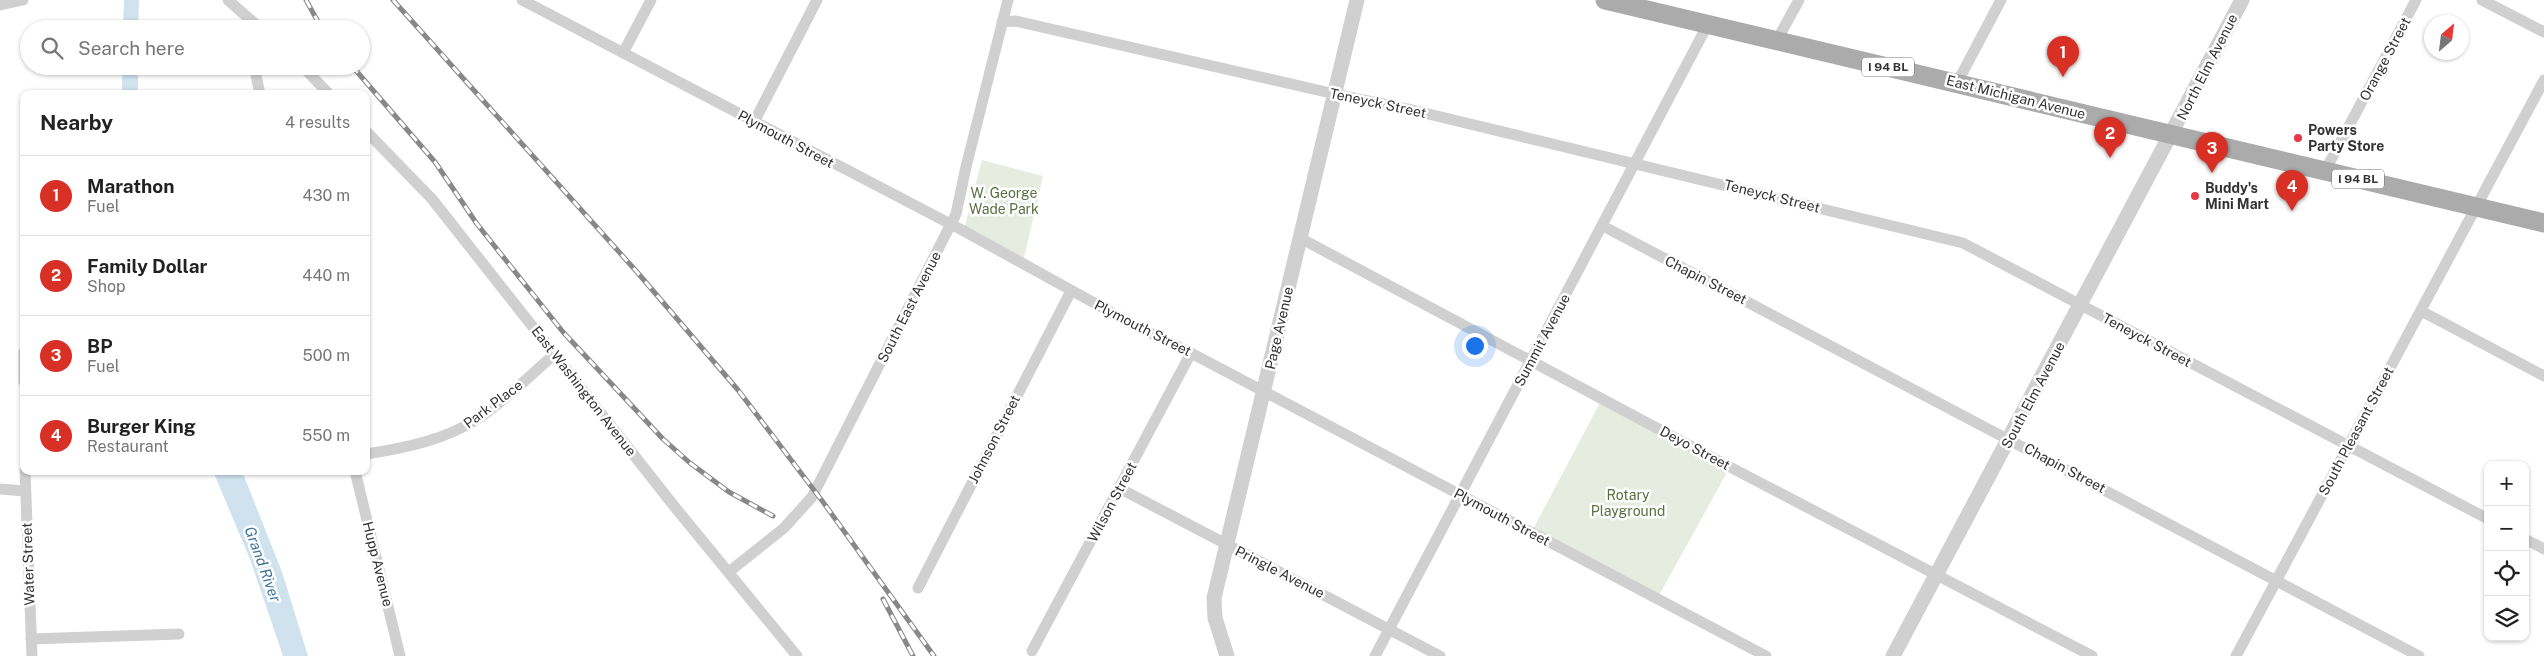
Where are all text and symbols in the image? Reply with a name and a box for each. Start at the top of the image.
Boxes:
street label: North Elm Avenue [2173,11,2241,123]
street label: Orange Street [2356,15,2414,103]
north arrow [2424,15,2469,60]
search box [20,20,370,75]
icon: search [38,34,66,62]
pin: 1 [2047,36,2079,77]
text: Search here [78,37,185,59]
road number: I 94 BL [1862,58,1914,76]
street label: East Michigan Avenue [1945,72,2087,122]
street label: Teneyck Street [1328,85,1428,121]
street label: Plymouth Street [735,107,837,171]
text: Nearby [40,110,113,135]
text: 4 results [285,113,350,132]
pin: 2 [2094,117,2126,158]
place label: Powers Party Store [2308,122,2384,154]
pin: 3 [2196,132,2228,173]
marker: Powers Party Store [2292,132,2304,144]
pin: 4 [2276,170,2308,211]
road number: I 94 BL [2332,170,2384,188]
text: Marathon [87,175,175,197]
street label: Teneyck Street [1722,176,1822,216]
place label: Buddy's Mini Mart [2205,180,2269,212]
park label: W. George Wade Park [969,185,1039,217]
text: 1 [53,186,59,205]
text: 430 m [302,186,350,205]
marker: Buddy's Mini Mart [2189,190,2201,202]
text: Fuel [87,197,120,216]
street label: South East Avenue [874,249,944,365]
street label: Chapin Street [1662,253,1750,307]
text: Family Dollar [87,255,207,277]
text: 2 [51,266,61,285]
text: 440 m [302,266,350,285]
text: Shop [87,277,126,296]
street label: Page Avenue [1262,285,1296,371]
street label: Summit Avenue [1511,291,1573,389]
street label: Plymouth Street [1092,297,1194,359]
street label: Teneyck Street [2100,310,2194,370]
street label: East Washington Avenue [528,323,640,459]
your location [1462,333,1488,359]
text: BP [87,335,113,357]
street label: South Elm Avenue [1998,339,2068,451]
text: 3 [51,346,61,365]
text: 500 m [303,346,350,365]
text: Fuel [87,357,120,376]
street label: South Pleasant Street [2315,364,2397,498]
street label: Park Place [460,377,526,431]
street label: Johnson Street [965,392,1023,486]
text: Burger King [87,415,196,437]
street label: Deyo Street [1657,423,1733,473]
text: 4 [51,426,61,445]
text: 550 m [302,426,350,445]
text: Restaurant [87,437,169,456]
street label: Chapin Street [2022,440,2108,496]
street label: Wilson Street [1084,459,1140,545]
map controls [2484,461,2529,641]
button: + [2484,461,2529,506]
street label: Plymouth Street [1451,485,1553,549]
park label: Rotary Playground [1591,487,1665,519]
button: − [2484,506,2529,551]
street label: Hupp Avenue [360,520,396,608]
street label: Water Street [19,522,37,606]
water label: Grand River [242,524,285,604]
street label: Pringle Avenue [1233,543,1327,601]
button: locate [2484,551,2529,596]
button: layers [2484,596,2529,641]

